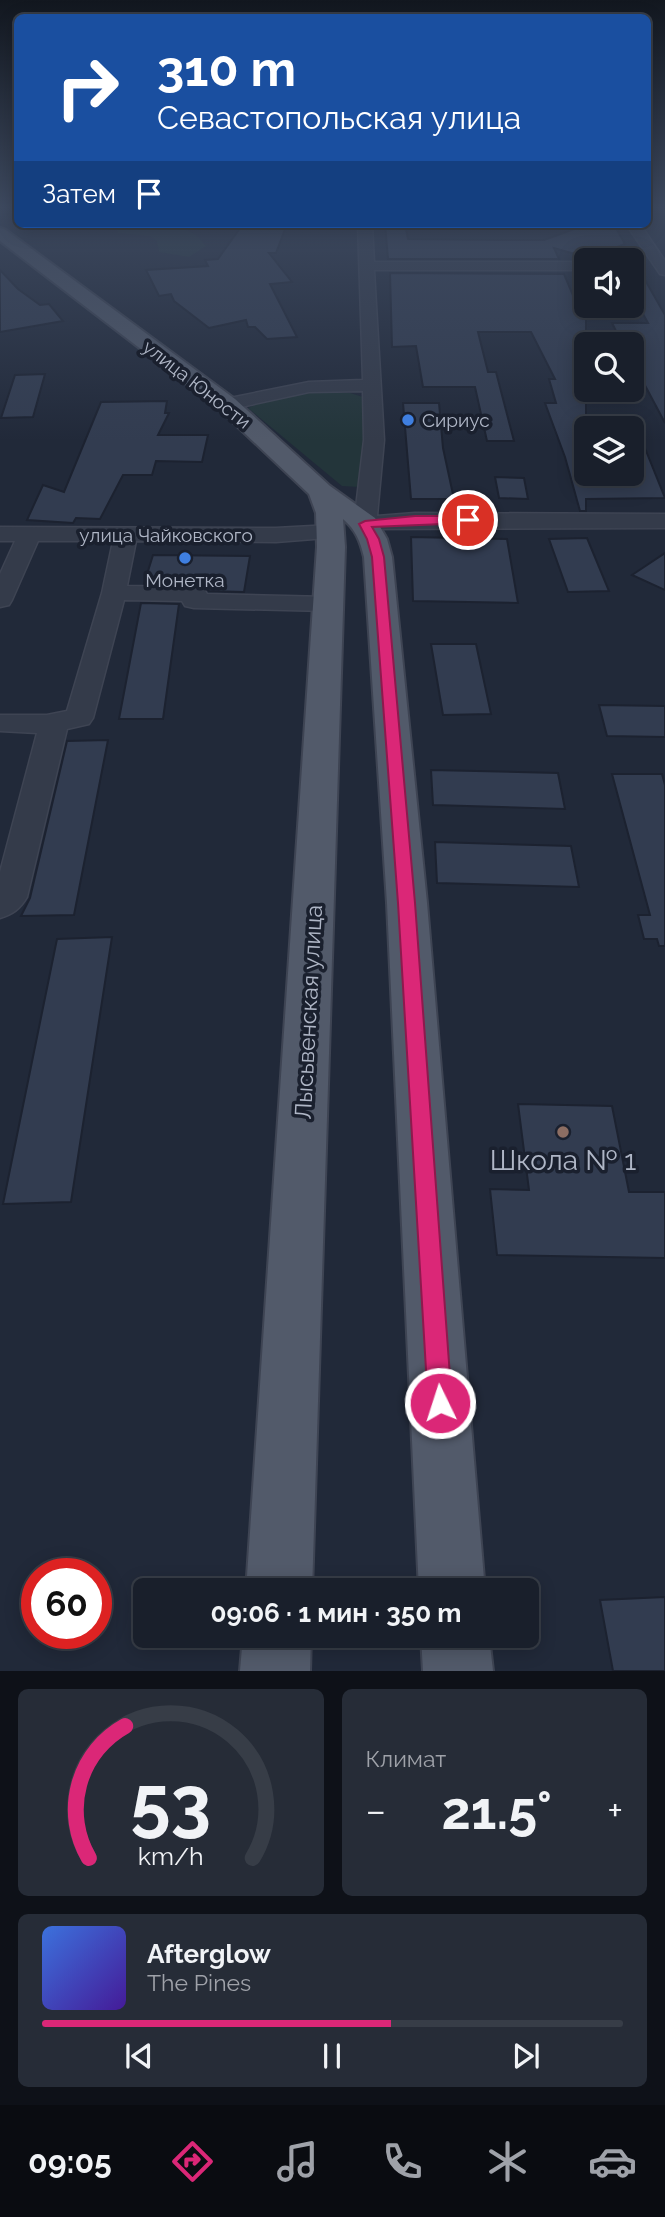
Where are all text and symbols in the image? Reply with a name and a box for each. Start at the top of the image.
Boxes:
text: 310 m [157,40,296,97]
icon: right [42,42,133,133]
text: Севастопольская улица [157,99,521,136]
icon: arrive [130,175,168,213]
text: Затем [42,179,116,209]
map controls [574,248,644,486]
button: sound [574,248,644,318]
button: search [574,332,644,402]
street label: улица Юности [139,335,255,433]
place label: Сириус [422,409,490,431]
marker: Сириус [400,412,416,428]
button: layers [574,416,644,486]
pin [438,490,498,550]
icon: arrive [449,501,487,539]
street label: улица Чайковского [79,524,253,546]
marker: Монетка [177,550,193,566]
place label: Монетка [145,569,225,591]
street label: Лысьвенская улица [289,904,327,1120]
marker: Школа № 1 [555,1124,571,1140]
place label: Школа № 1 [490,1144,636,1177]
position arrow [403,1366,477,1440]
speed limit sign: 60 [21,1558,112,1649]
text: 09:06 · 1 мин · 350 m [210,1598,462,1628]
text: Климат [366,1745,446,1772]
text: 53 [130,1761,211,1846]
text: 21.5° [441,1780,552,1841]
text: − [366,1788,386,1833]
text: + [607,1788,623,1833]
text: km/h [138,1841,204,1871]
text: Afterglow [147,1939,271,1969]
text: The Pines [147,1969,251,1996]
icon: previous [120,2037,158,2075]
icon: pause [313,2037,351,2075]
icon: next [507,2037,545,2075]
icon: directions [168,2137,217,2186]
icon: music [273,2137,322,2186]
icon: phone [378,2137,427,2186]
icon: climate [483,2137,532,2186]
icon: car [588,2137,637,2186]
text: 09:05 [28,2143,112,2180]

